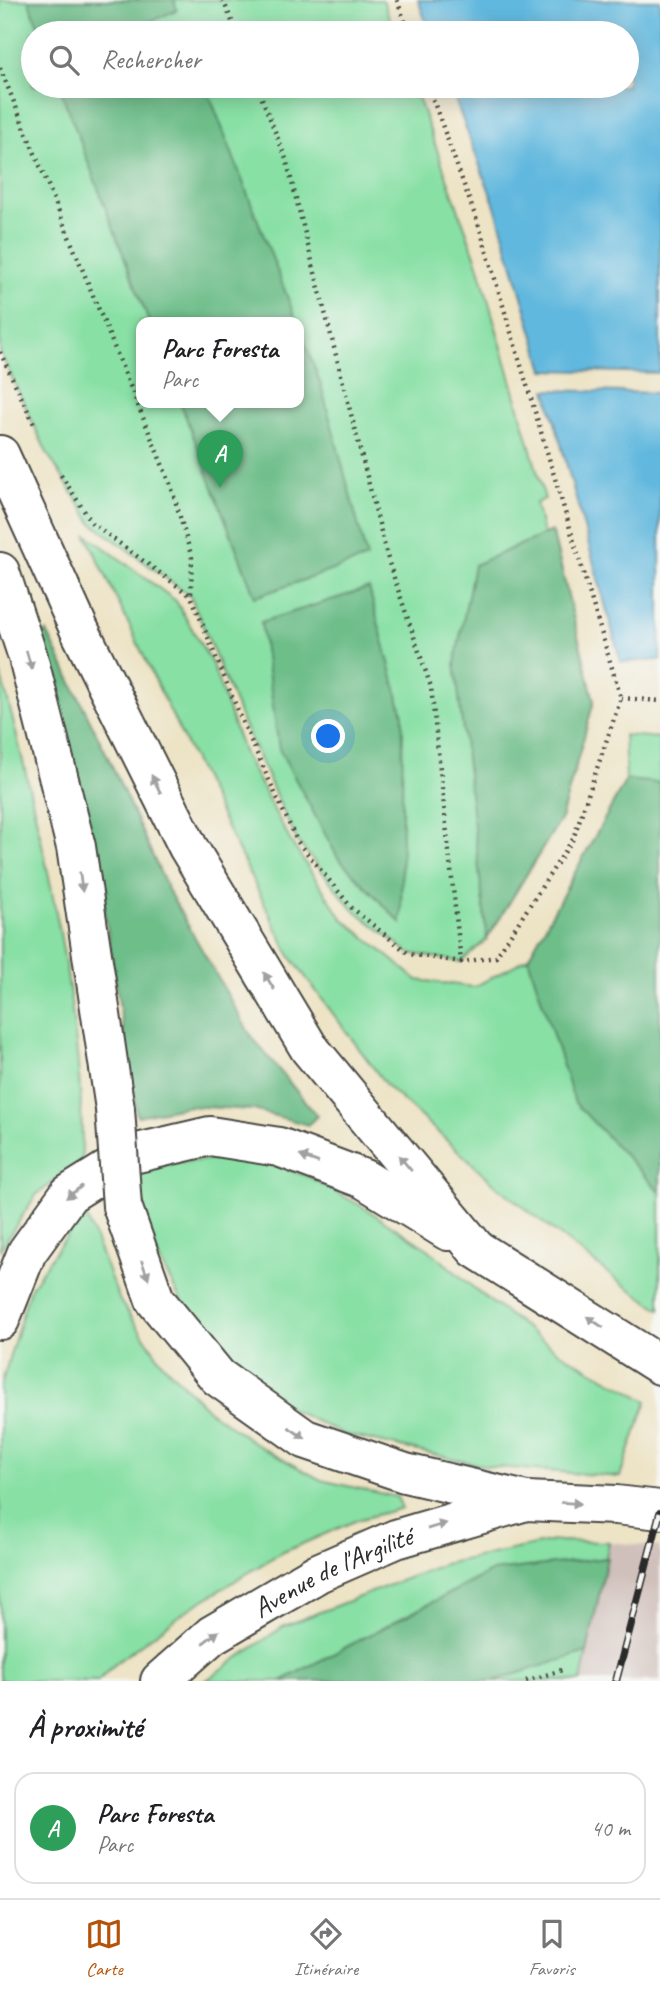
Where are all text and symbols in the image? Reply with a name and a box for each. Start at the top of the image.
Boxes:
search box [21,21,639,98]
icon: search [45,41,83,79]
text: Rechercher [101,43,201,76]
popup [136,317,304,408]
text: Parc Foresta [162,332,278,365]
text: Parc [162,365,198,394]
pin: A [197,430,243,488]
one-way arrow [24,650,35,672]
your location [311,719,345,753]
one-way arrow [151,774,162,794]
one-way arrow [76,871,87,893]
one-way arrow [262,972,275,991]
one-way arrow [299,1153,320,1164]
one-way arrow [397,1154,412,1172]
one-way arrow [65,1185,83,1200]
one-way arrow [140,1259,151,1280]
one-way arrow [586,1316,605,1329]
one-way arrow [287,1426,306,1439]
one-way arrow [560,1498,582,1509]
street label: Avenue de l'Argilité [246,1517,419,1625]
one-way arrow [426,1521,447,1531]
one-way arrow [202,1630,221,1644]
text: À proximité [28,1708,142,1746]
text: Parc Foresta [97,1797,213,1830]
text: A [47,1814,59,1843]
text: 40 m [591,1814,630,1843]
text: Parc [97,1830,133,1859]
tab: Carte [85,1915,123,1981]
tab: Itinéraire [294,1915,358,1981]
tab: Favoris [529,1915,575,1981]

